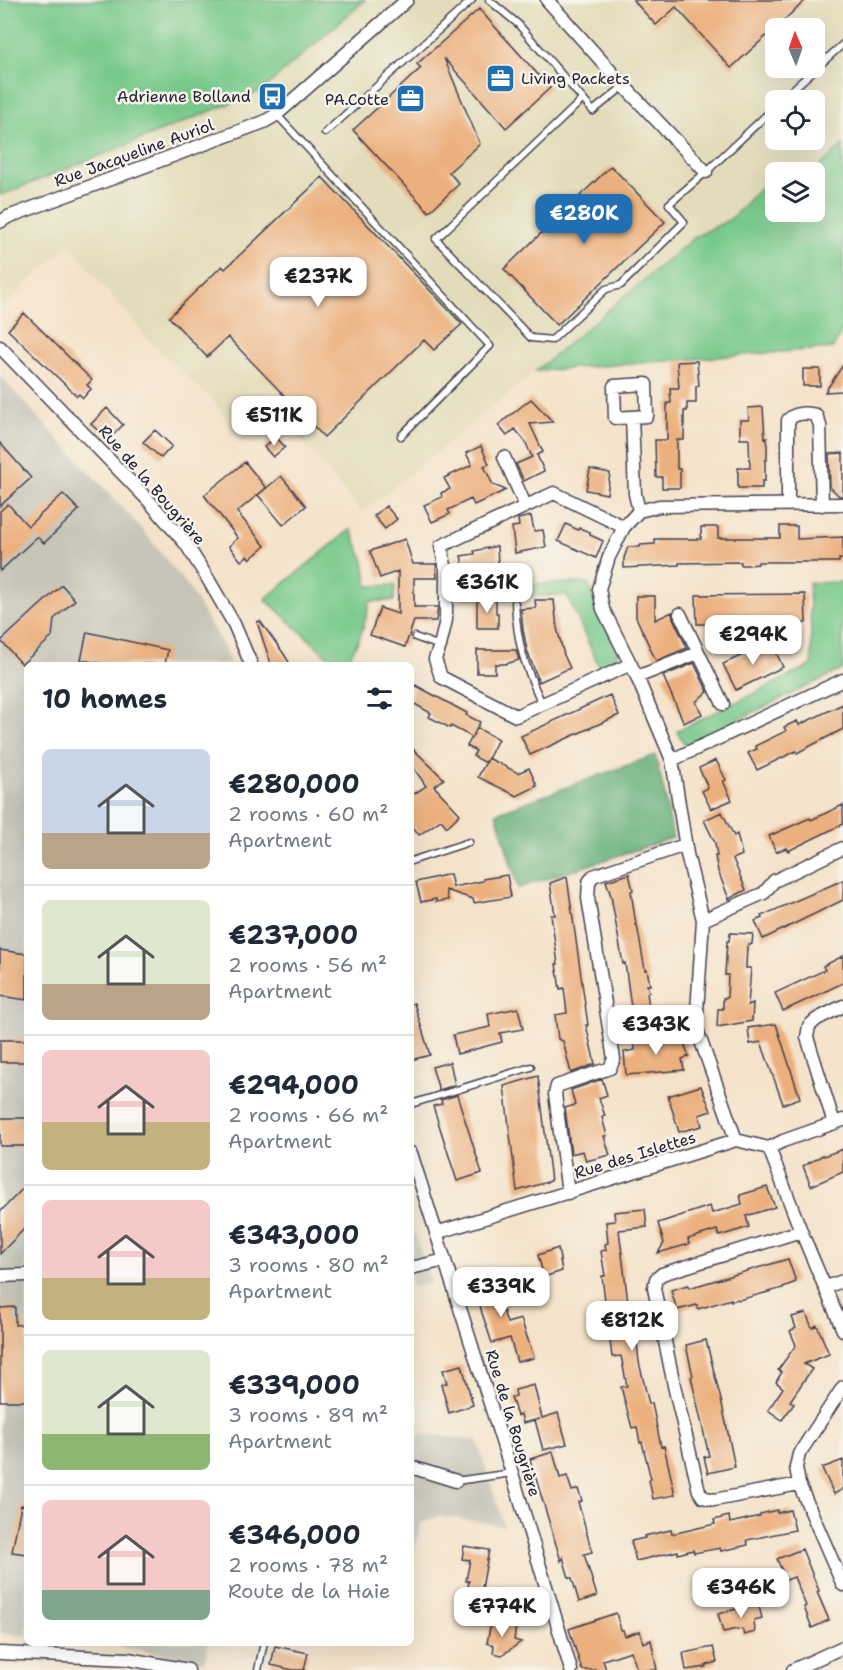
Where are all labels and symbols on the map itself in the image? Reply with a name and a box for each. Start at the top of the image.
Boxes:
north arrow [765,18,825,78]
office icon: Living Packets [484,62,516,94]
place label: Living Packets [521,68,630,89]
bus stop icon: Adrienne Bolland [256,80,288,112]
office icon: PA.Cotte [394,83,426,115]
place label: Adrienne Bolland [117,86,251,107]
place label: PA.Cotte [325,89,389,110]
street label: Rue Jacqueline Auriol [51,114,217,192]
pin: €280K [542,194,626,245]
pin: €237K [276,257,360,308]
pin: €511K [232,396,316,447]
street label: Rue de la Bougrière [94,421,210,549]
pin: €361K [445,563,529,614]
pin: €294K [711,615,795,666]
pin: €343K [614,1005,698,1056]
street label: Rue des Islettes [572,1126,698,1183]
pin: €339K [459,1267,543,1318]
pin: €812K [590,1301,674,1352]
street label: Rue de la Bougrière [481,1347,545,1499]
pin: €346K [699,1568,783,1619]
pin: €774K [460,1587,544,1638]

